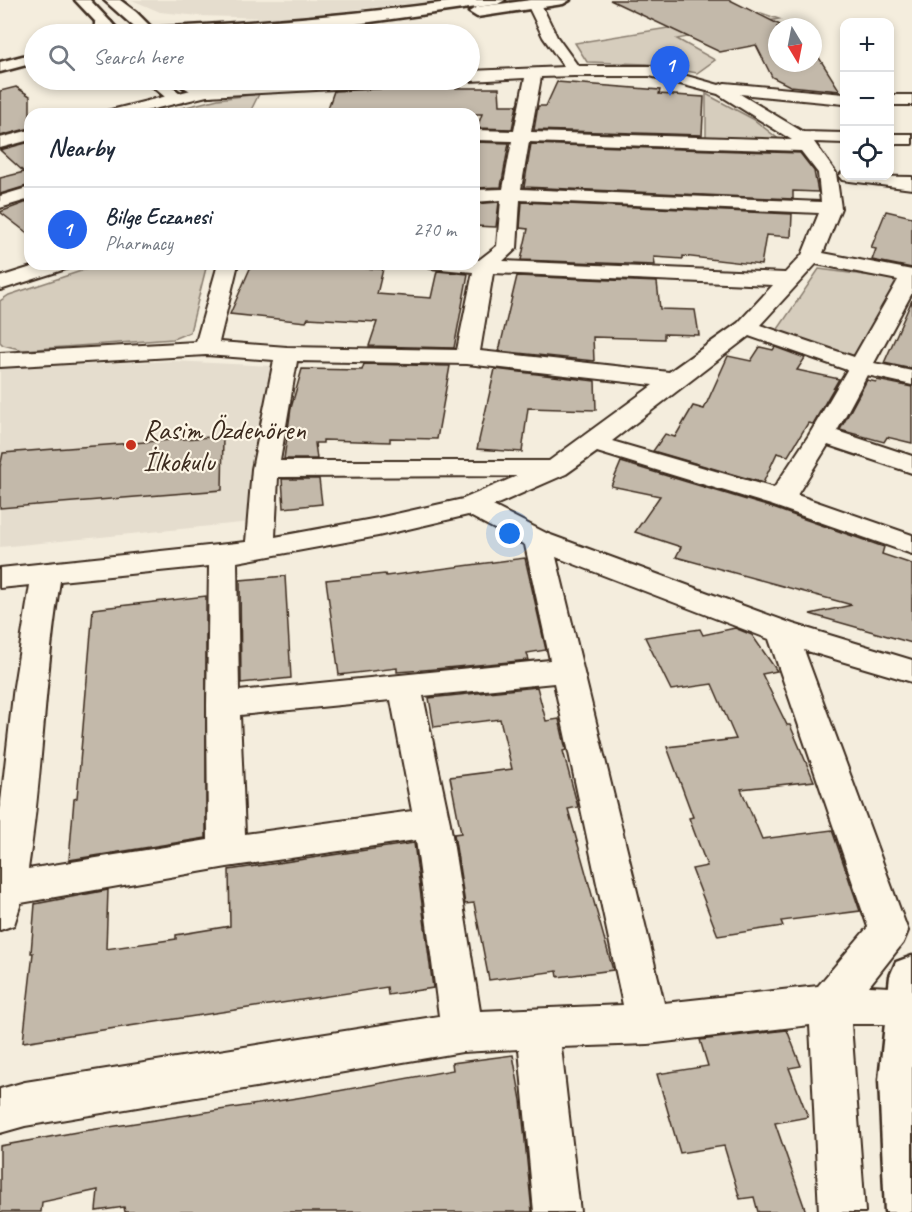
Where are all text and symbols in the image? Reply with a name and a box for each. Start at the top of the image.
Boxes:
north arrow [768,18,822,72]
map controls [840,18,894,180]
button: + [840,18,894,72]
search box [24,24,480,90]
icon: search [45,41,78,74]
text: Search here [93,43,183,71]
pin: 1 [650,46,690,96]
button: − [840,72,894,126]
button: locate [840,126,894,180]
text: Nearby [48,131,113,164]
text: Bilge Eczanesi [105,203,211,231]
text: 1 [63,217,72,242]
text: 270 m [413,217,456,242]
text: Pharmacy [105,231,173,256]
place label: Rasim Özdenören İlkokulu [143,412,306,479]
marker: Rasim Özdenören İlkokulu [124,438,138,452]
your location [495,519,524,548]

